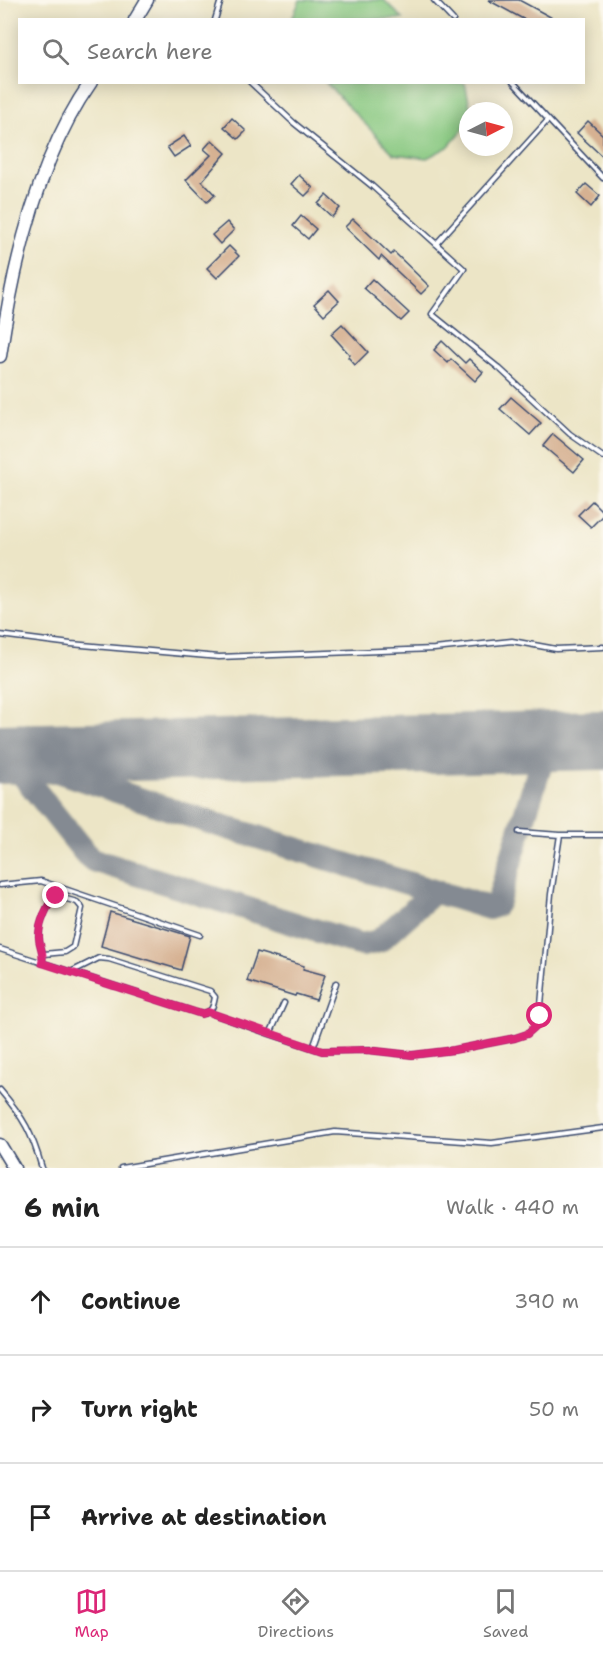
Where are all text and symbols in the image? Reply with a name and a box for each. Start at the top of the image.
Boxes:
search box [18,18,585,84]
icon: search [39,35,72,68]
text: Search here [87,37,213,66]
north arrow [459,102,513,156]
route end [42,882,68,908]
route start [526,1002,552,1028]
text: 6 min [24,1190,100,1225]
text: Walk · 440 m [446,1194,579,1220]
icon: ahead [24,1285,57,1318]
text: Continue [81,1287,181,1316]
text: 390 m [514,1288,579,1314]
icon: right [24,1393,57,1426]
text: Turn right [81,1395,198,1424]
text: 50 m [529,1396,579,1422]
icon: arrive [24,1501,57,1534]
text: Arrive at destination [81,1503,327,1532]
tab: Map [75,1585,109,1642]
tab: Directions [258,1585,334,1642]
tab: Saved [483,1585,529,1642]

